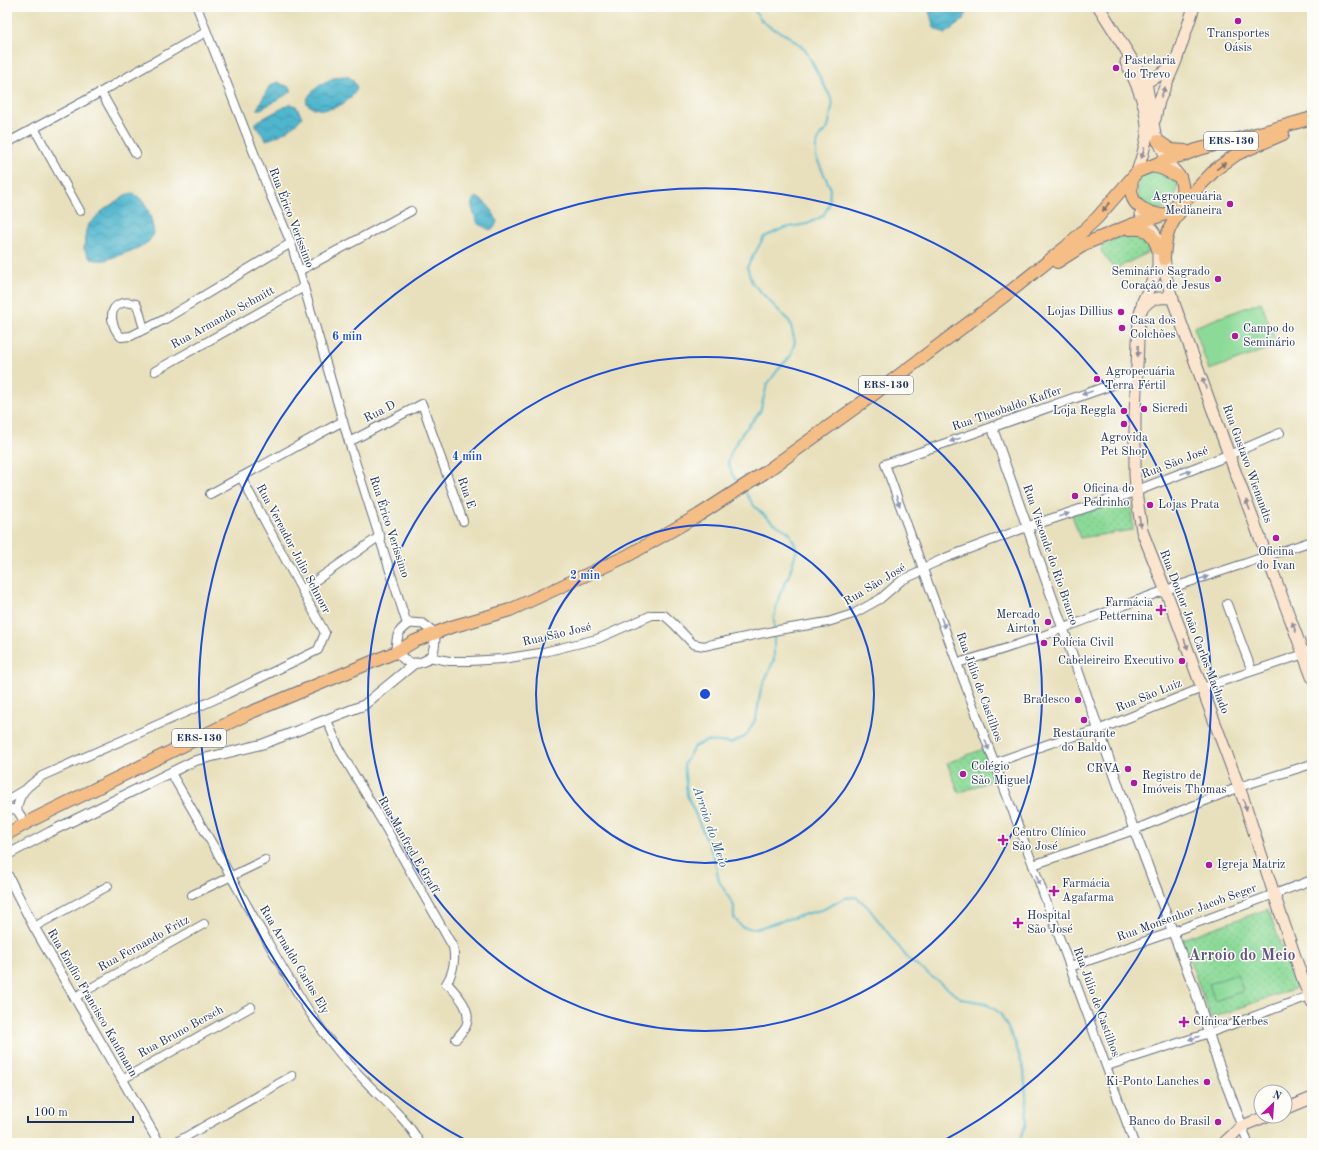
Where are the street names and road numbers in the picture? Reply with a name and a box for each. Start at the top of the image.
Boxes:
road number: ERS-130 [1204,132,1258,150]
street label: Rua Érico Veríssimo [266,165,318,270]
street label: Rua Armando Schmitt [169,285,277,351]
road number: ERS-130 [859,376,913,394]
street label: Rua Theobaldo Kaffer [951,385,1063,433]
street label: Rua D [362,399,398,425]
street label: Rua Gustavo Wienandts [1220,403,1274,525]
street label: Rua São José [1140,445,1210,481]
street label: Rua Érico Veríssimo [367,474,414,579]
street label: Rua E [455,476,477,510]
street label: Rua Vereador Julio Schnorr [254,482,332,616]
street label: Rua Visconde do Rio Branco [1020,483,1080,627]
street label: Rua Doutor João Carlos Machado [1157,548,1231,716]
street label: Rua São José [842,562,909,608]
street label: Rua São José [521,621,593,649]
street label: Rua Júlio de Castilhos [954,631,1004,743]
street label: Rua São Luiz [1114,677,1184,715]
road number: ERS-130 [172,729,226,747]
street label: Rua Manfred E Graff [375,794,441,896]
street label: Rua Monsenhor Jacob Seger [1116,882,1259,944]
street label: Rua Arnaldo Carlos Ely [257,904,331,1017]
street label: Rua Fernando Fritz [96,914,192,974]
street label: Rua Emílio Francisco Kaufmann [45,927,140,1079]
street label: Rua Júlio de Castilhos [1071,946,1121,1058]
street label: Rua Bruno Bersch [136,1003,226,1060]

